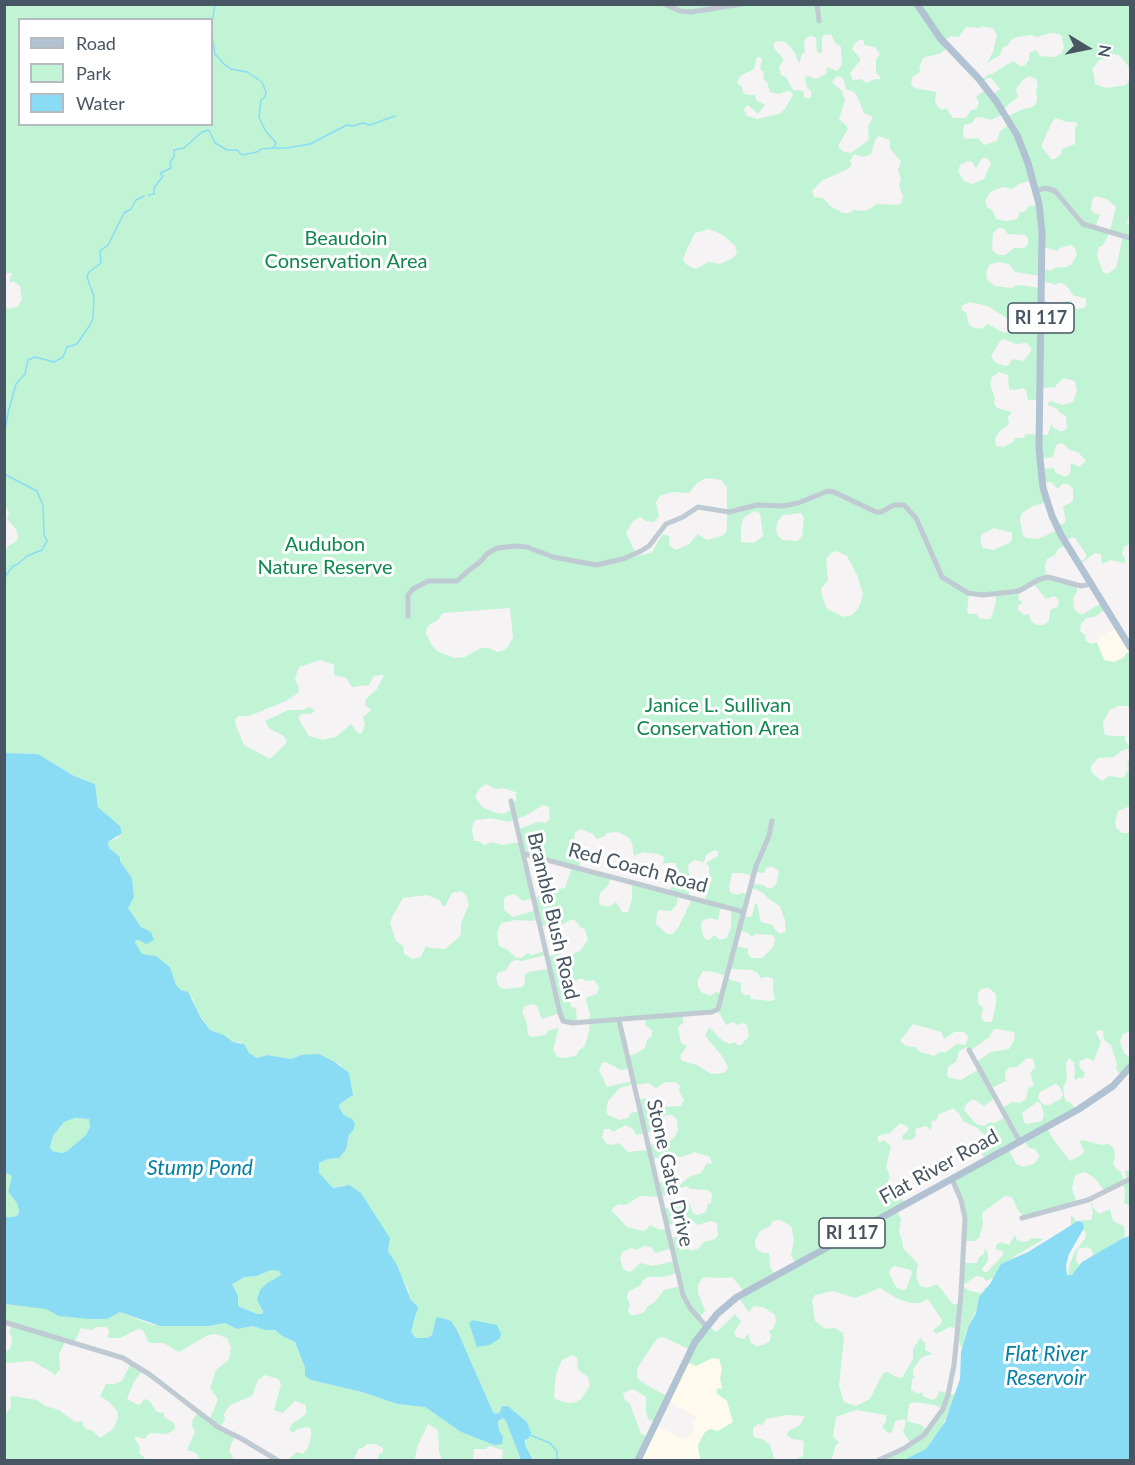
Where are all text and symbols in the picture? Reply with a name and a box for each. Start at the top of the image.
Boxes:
legend [18,18,213,126]
north arrow [1057,18,1117,78]
text: Road [76,32,116,54]
text: N [1095,43,1116,59]
text: Park [76,62,111,84]
text: Water [76,92,125,114]
park label: Beaudoin Conservation Area [265,227,427,274]
road number: RI 117 [1008,303,1074,333]
park label: Audubon Nature Reserve [257,533,393,580]
park label: Janice L. Sullivan Conservation Area [637,694,799,741]
street label: Bramble Bush Road [522,830,584,1002]
street label: Red Coach Road [566,838,710,898]
street label: Stone Gate Drive [641,1097,699,1249]
street label: Flat River Road [875,1124,1003,1210]
water label: Stump Pond [147,1155,253,1181]
road number: RI 117 [819,1218,885,1248]
water label: Flat River Reservoir [1005,1341,1087,1391]

